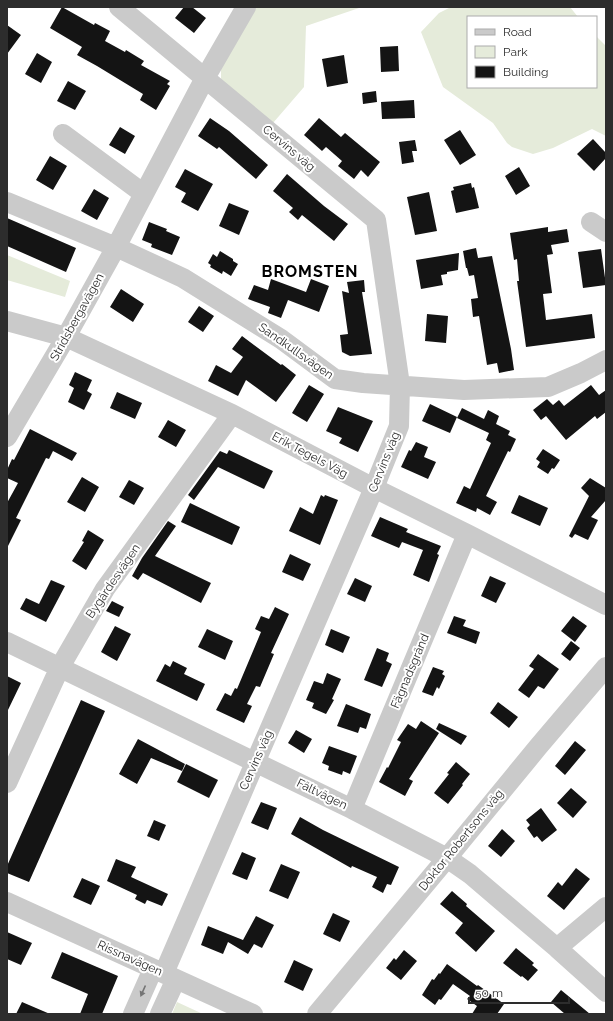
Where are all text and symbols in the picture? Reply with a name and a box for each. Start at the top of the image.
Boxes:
legend [467,16,597,88]
text: Road [503,25,532,39]
text: Park [503,45,528,59]
text: Building [503,65,549,79]
street label: Cervins väg [260,122,318,174]
district label: BROMSTEN [262,262,358,281]
street label: Stridsbergavägen [47,271,107,363]
street label: Sandkullsvägen [256,320,336,382]
street label: Erik Tegels Väg [270,429,350,481]
street label: Cervins väg [365,430,403,494]
street label: Bygärdesvägen [83,541,143,621]
street label: Fägnadsgränd [388,632,432,710]
street label: Cervins väg [237,728,275,792]
street label: Fältvägen [295,776,349,812]
street label: Doktor Robertsons väg [416,787,506,893]
street label: Rissnavägen [95,937,165,979]
scale bar [469,979,569,1005]
one-way arrow [140,986,146,998]
text: 50 m [475,986,503,1000]

